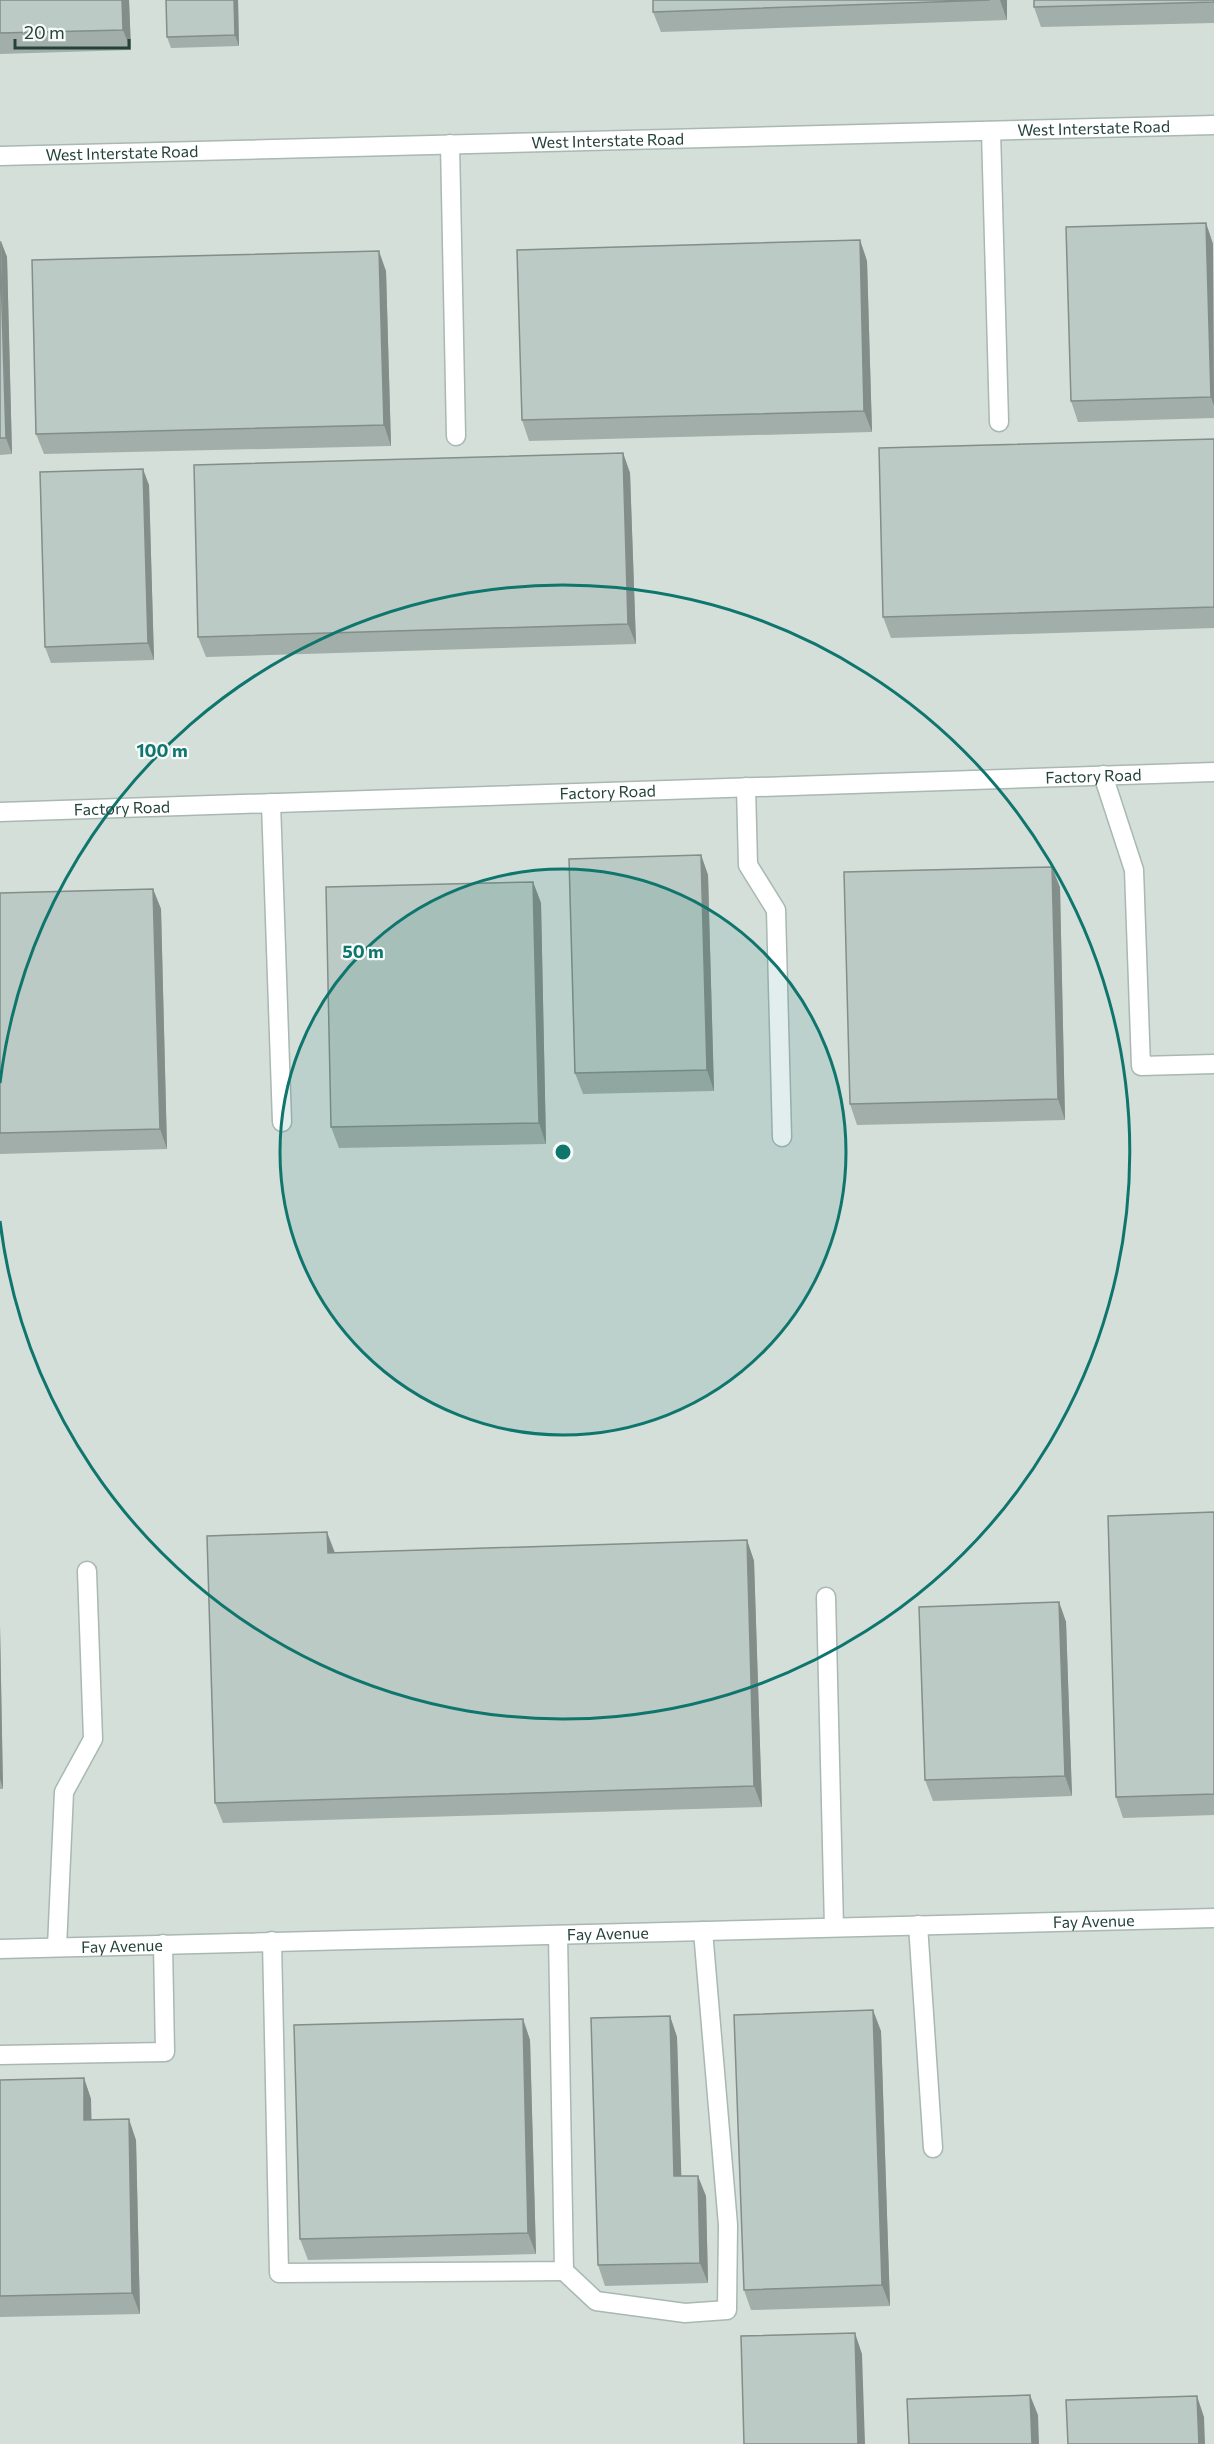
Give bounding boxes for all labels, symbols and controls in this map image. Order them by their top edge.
scale bar [15,12,129,50]
text: 20 m [24,21,65,43]
street label: West Interstate Road [1017,116,1170,139]
street label: West Interstate Road [531,129,684,151]
street label: West Interstate Road [45,141,199,164]
text: 100 m [136,739,188,761]
street label: Factory Road [1045,764,1142,787]
street label: Factory Road [559,780,656,803]
street label: Factory Road [73,796,170,819]
text: 50 m [342,940,384,962]
centre of rings [553,1142,573,1162]
street label: Fay Avenue [1053,1910,1135,1931]
street label: Fay Avenue [567,1922,649,1944]
street label: Fay Avenue [81,1935,163,1956]

